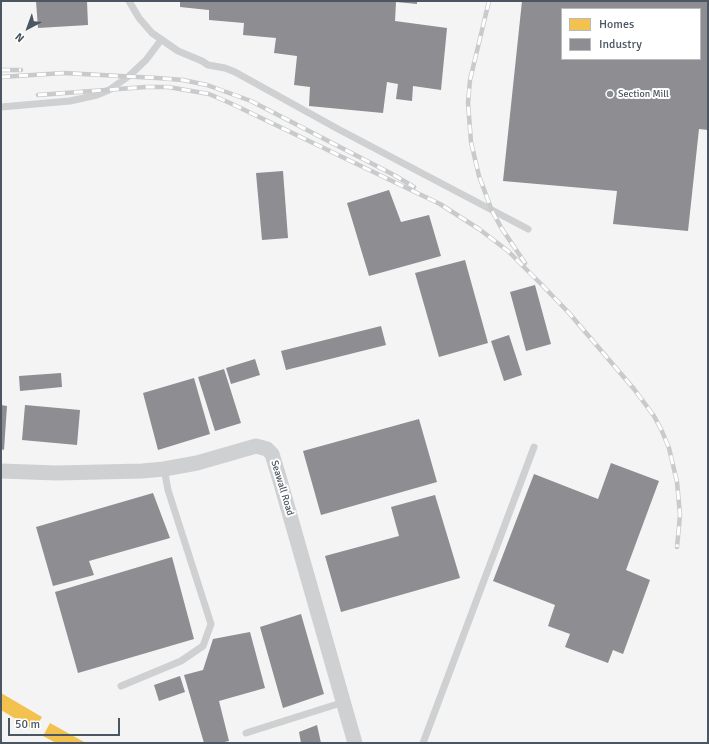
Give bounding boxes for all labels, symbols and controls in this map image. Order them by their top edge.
north arrow [8,8,48,48]
legend [561,8,701,60]
text: Homes [599,17,634,32]
text: N [13,30,27,45]
text: Industry [599,37,642,52]
place label: Section Mill [618,88,669,100]
marker: Section Mill [605,89,615,99]
street label: Seawall Road [268,459,296,517]
scale bar [10,710,122,736]
text: 50 m [15,717,40,732]

